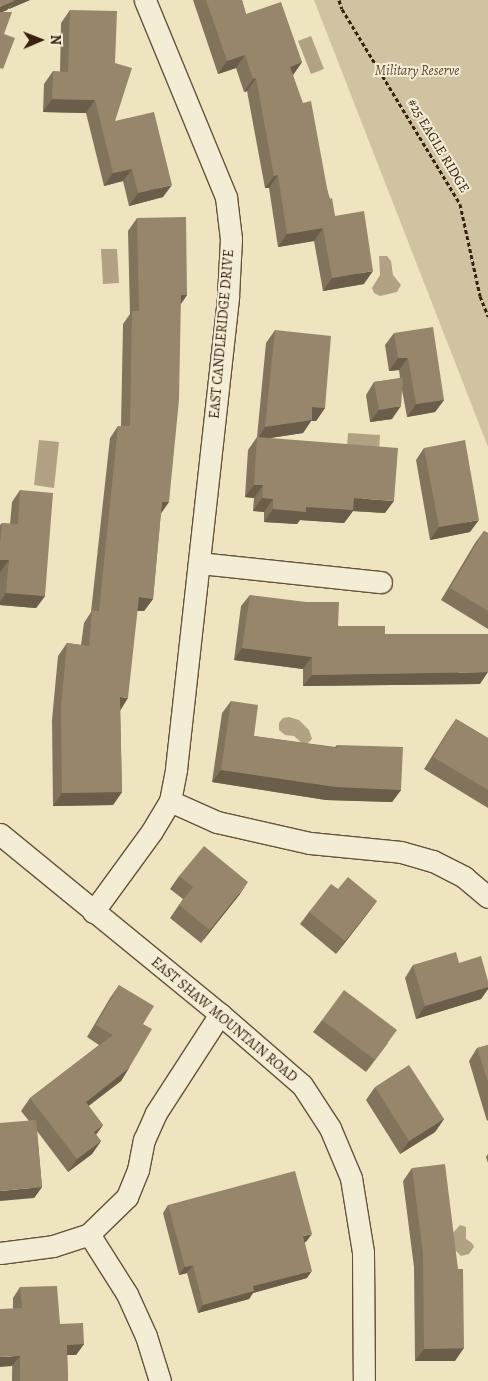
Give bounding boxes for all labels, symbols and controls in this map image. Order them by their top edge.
north arrow [15,15,65,65]
text: N [46,34,65,45]
park label: Military Reserve [375,63,459,79]
street label: #25 EAGLE RIDGE [403,96,473,196]
street label: EAST CANDLERIDGE DRIVE [206,248,238,420]
street label: EAST SHAW MOUNTAIN ROAD [148,954,300,1086]

